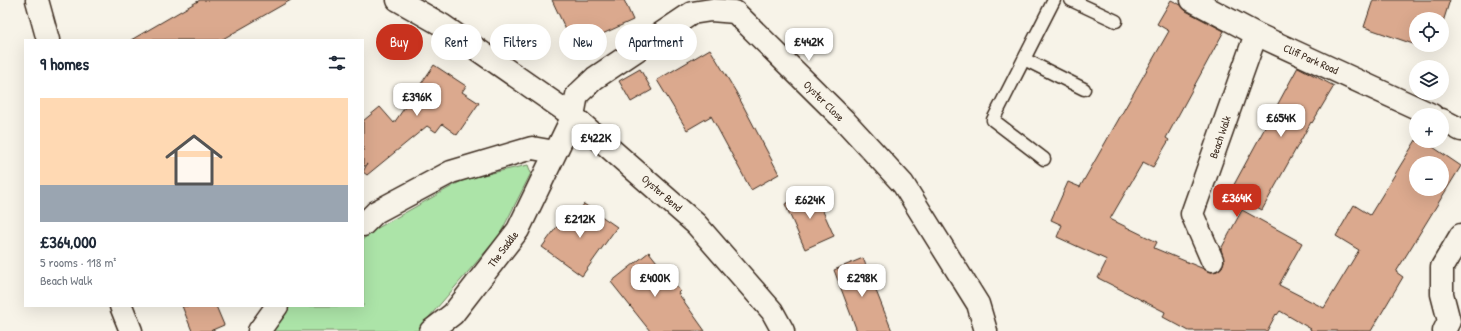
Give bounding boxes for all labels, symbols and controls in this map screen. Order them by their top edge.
map controls [1409,12,1449,196]
button: locate [1409,12,1449,52]
chip: Buy [376,24,423,60]
chip: Rent [431,24,482,60]
chip: Filters [490,24,551,60]
chip: New [559,24,607,60]
chip: Apartment [615,24,697,60]
pin: £442K [781,28,837,62]
text: £442K [794,32,824,50]
street label: Cliff Park Road [1281,41,1341,78]
text: 9 homes [40,52,89,75]
icon: filters [326,52,348,74]
button: layers [1409,60,1449,100]
street label: Oyster Close [801,78,848,125]
pin: £396K [389,83,445,117]
text: £396K [402,87,432,105]
pin: £654K [1253,104,1309,138]
text: £654K [1266,108,1296,126]
button: + [1409,108,1449,148]
street label: Beach Walk [1206,113,1234,160]
icon: home [158,124,230,196]
pin: £422K [568,124,624,158]
text: £422K [581,128,612,146]
button: − [1409,156,1449,196]
street label: Oyster Bend [639,172,686,215]
pin: £364K [1209,184,1265,218]
pin: £624K [782,186,838,220]
text: £364K [1222,188,1252,206]
text: £624K [795,190,825,208]
pin: £212K [552,205,608,239]
text: £212K [565,209,595,227]
street label: The Saddle [485,228,522,270]
text: £364,000 [40,230,96,253]
text: 5 rooms · 118 m² [40,253,116,271]
pin: £400K [627,264,683,298]
pin: £298K [834,264,890,298]
text: £400K [640,268,670,286]
text: £298K [847,268,877,286]
text: Beach Walk [40,271,92,289]

